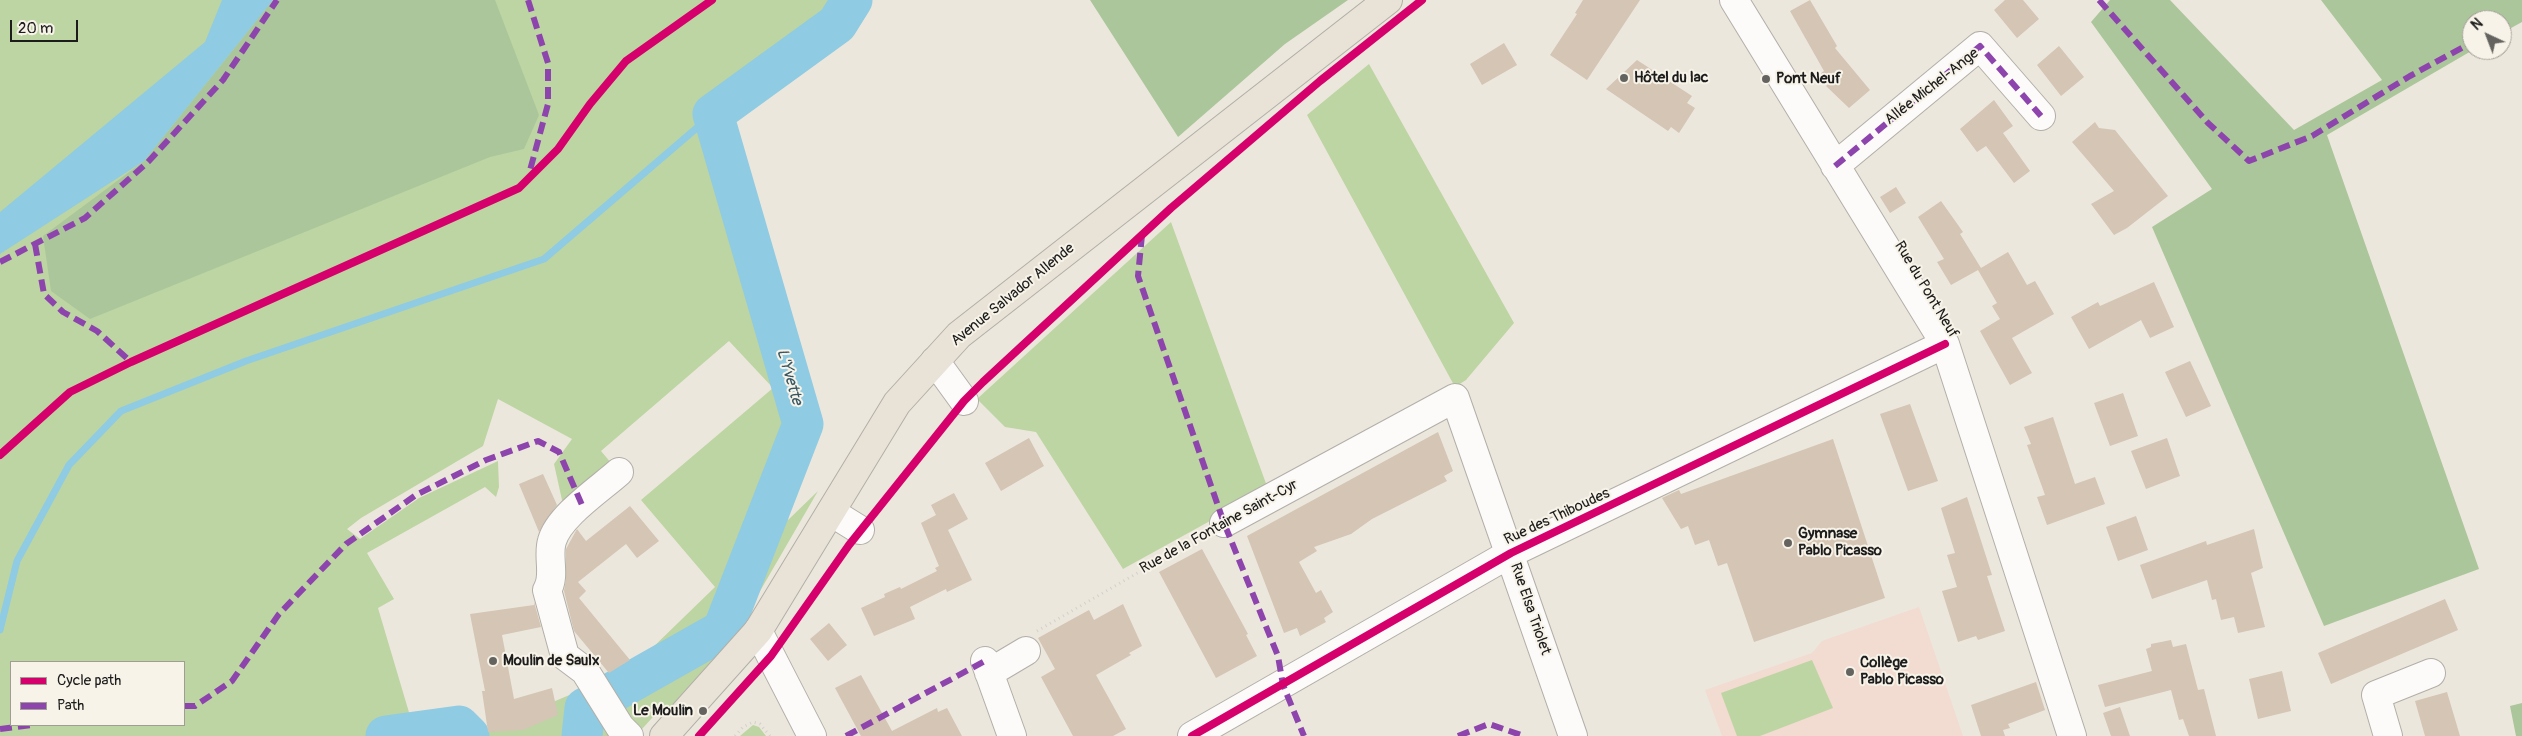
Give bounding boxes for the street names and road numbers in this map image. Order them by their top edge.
street label: Allée Michel-Ange [1881,45,1983,129]
street label: Rue du Pont Neuf [1890,238,1962,342]
street label: Avenue Salvador Allende [948,240,1078,350]
street label: Rue de la Fontaine Saint-Cyr [1137,476,1301,578]
street label: Rue des Thiboudes [1501,485,1613,549]
street label: Rue Elsa Triolet [1506,561,1554,657]

